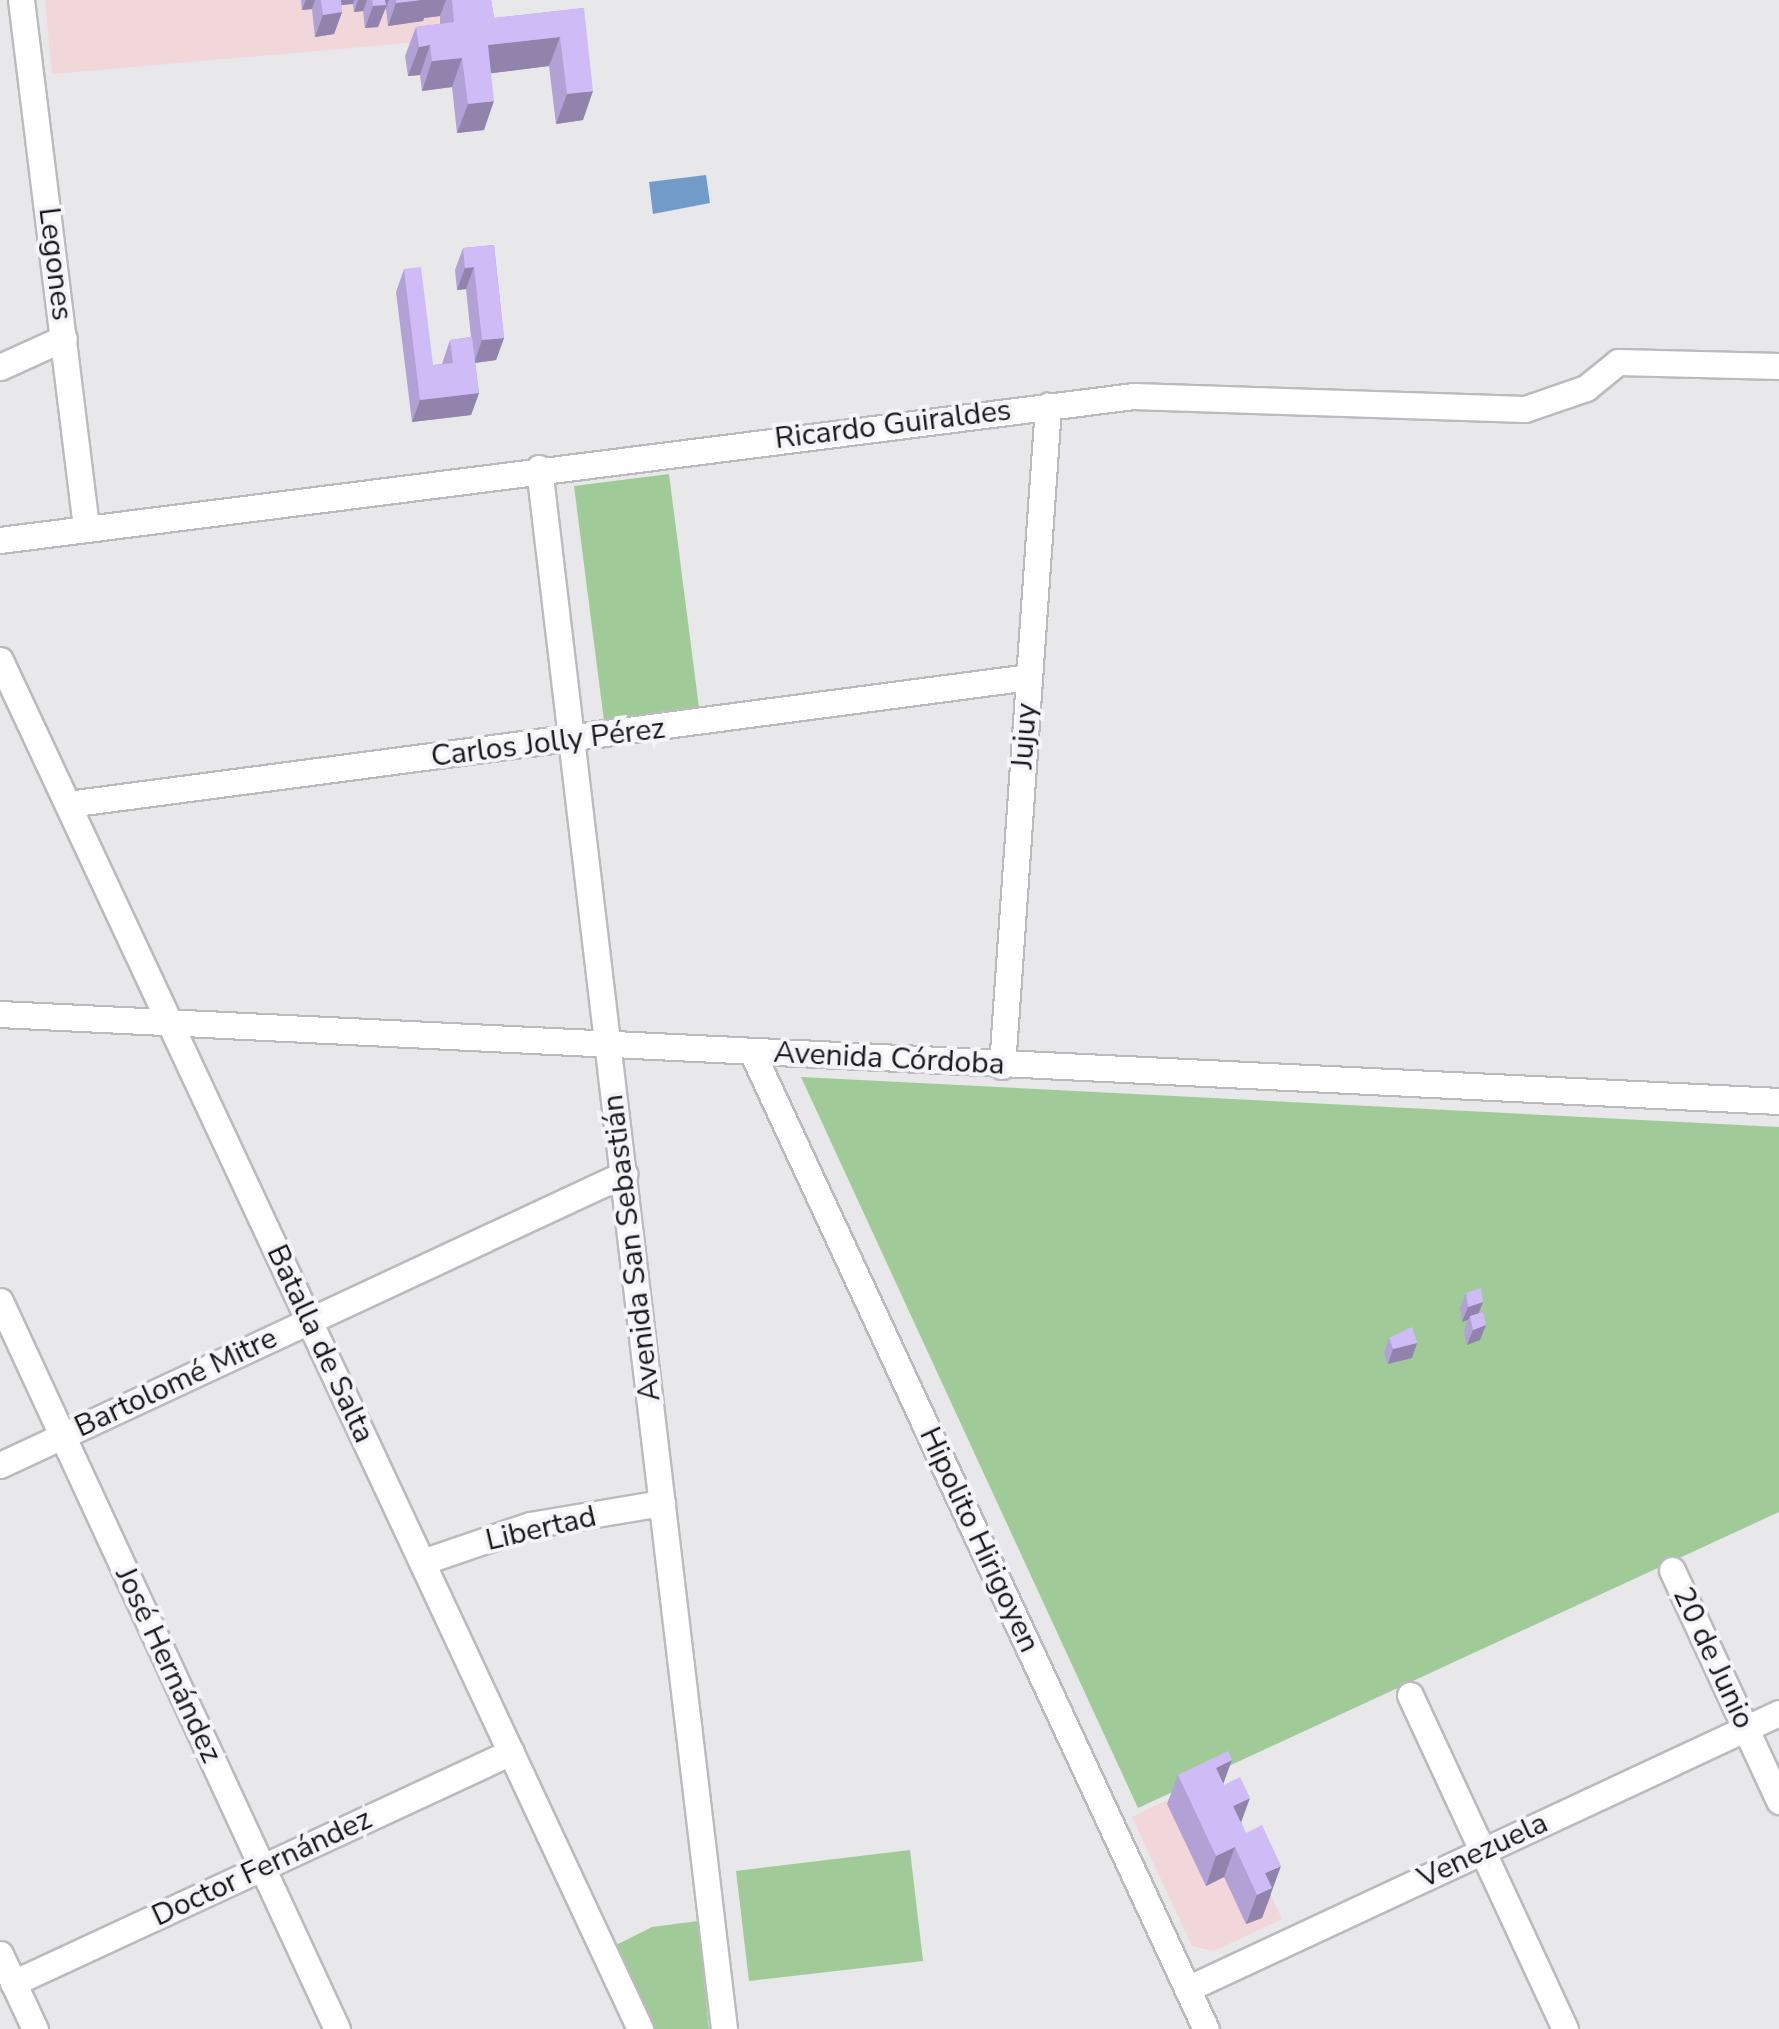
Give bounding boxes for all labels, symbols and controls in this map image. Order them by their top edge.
street label: Legones [30,205,80,323]
street label: Ricardo Guiraldes [773,393,1013,457]
street label: Jujuy [1005,702,1045,770]
street label: Carlos Jolly Pérez [429,711,667,775]
street label: Avenida Córdoba [773,1035,1005,1083]
street label: Avenida San Sebastián [595,1092,669,1404]
street label: Batalla de Salta [258,1239,382,1449]
street label: Bartolomé Mitre [69,1320,283,1446]
street label: Hipolito Hirigoyen [911,1422,1047,1658]
street label: Libertad [482,1499,600,1559]
street label: José Hernández [107,1562,229,1768]
street label: 20 de Junio [1665,1581,1761,1735]
street label: Doctor Fernández [146,1801,378,1935]
street label: Venezuela [1412,1805,1554,1897]

